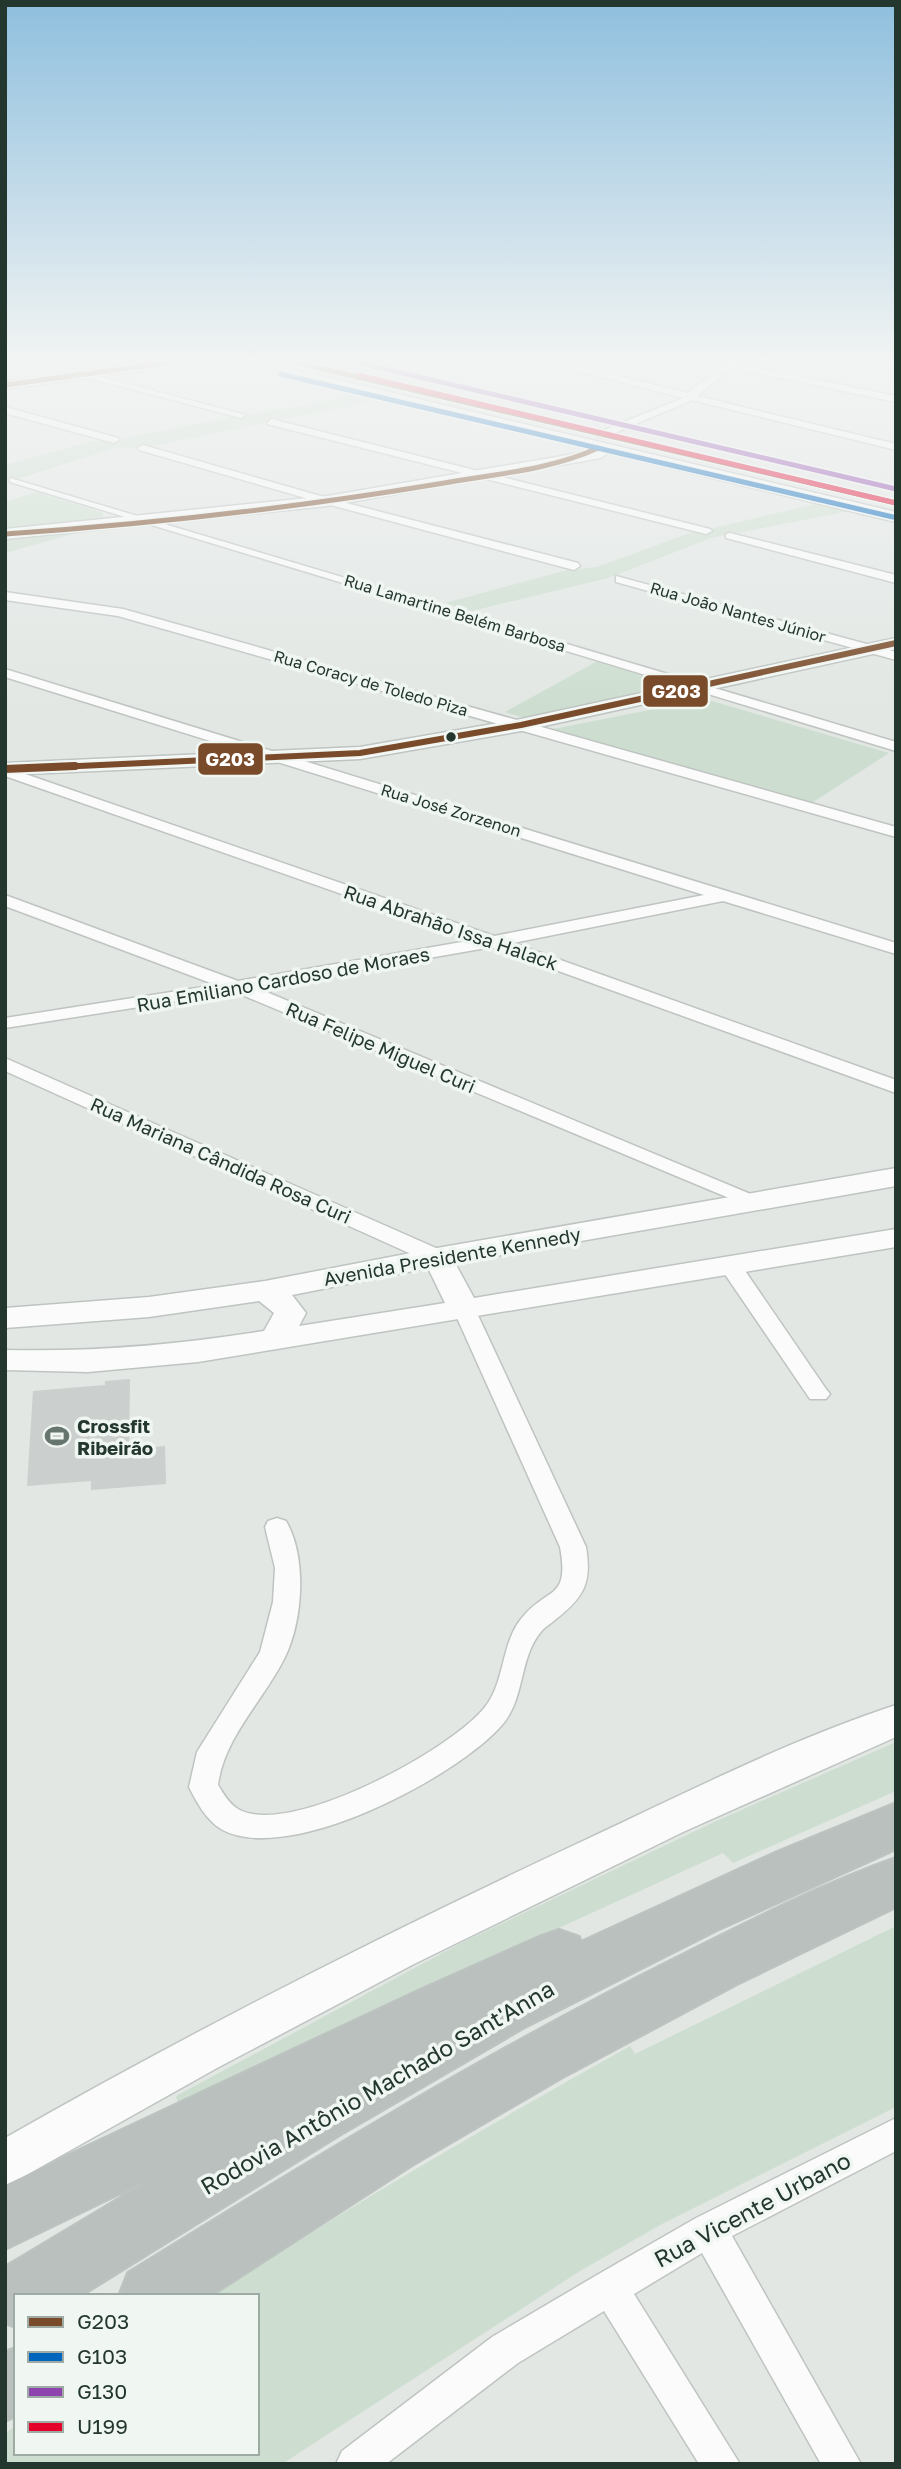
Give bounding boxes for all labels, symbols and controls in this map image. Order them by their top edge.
street label: Rua Lamartine Belém Barbosa [342,570,568,656]
street label: Rua João Nantes Júnior [648,577,828,647]
street label: Rua Coracy de Toledo Piza [272,646,470,720]
line badge: G203 [642,674,709,708]
text: G203 [651,679,701,702]
unlabelled marker [444,730,458,744]
line badge: G203 [197,742,264,776]
text: G203 [205,747,255,770]
street label: Rua José Zorzenon [378,779,524,841]
street label: Rua Abrahão Issa Halack [341,879,561,975]
street label: Rua Emiliano Cardoso de Moraes [135,942,431,1016]
street label: Rua Felipe Miguel Curi [283,997,479,1097]
street label: Rua Mariana Cândida Rosa Curi [87,1092,355,1228]
street label: Avenida Presidente Kennedy [322,1222,583,1290]
place label: Crossfit Ribeirão [77,1414,153,1459]
sports icon: Crossfit Ribeirão [43,1422,71,1450]
street label: Rodovia Antônio Machado Sant'Anna [195,1974,559,2200]
street label: Rua Vicente Urbano [649,2145,855,2273]
legend [14,2294,259,2455]
text: G203 [77,2308,129,2334]
text: G103 [77,2343,127,2369]
text: G130 [77,2378,127,2404]
text: U199 [77,2413,128,2439]

